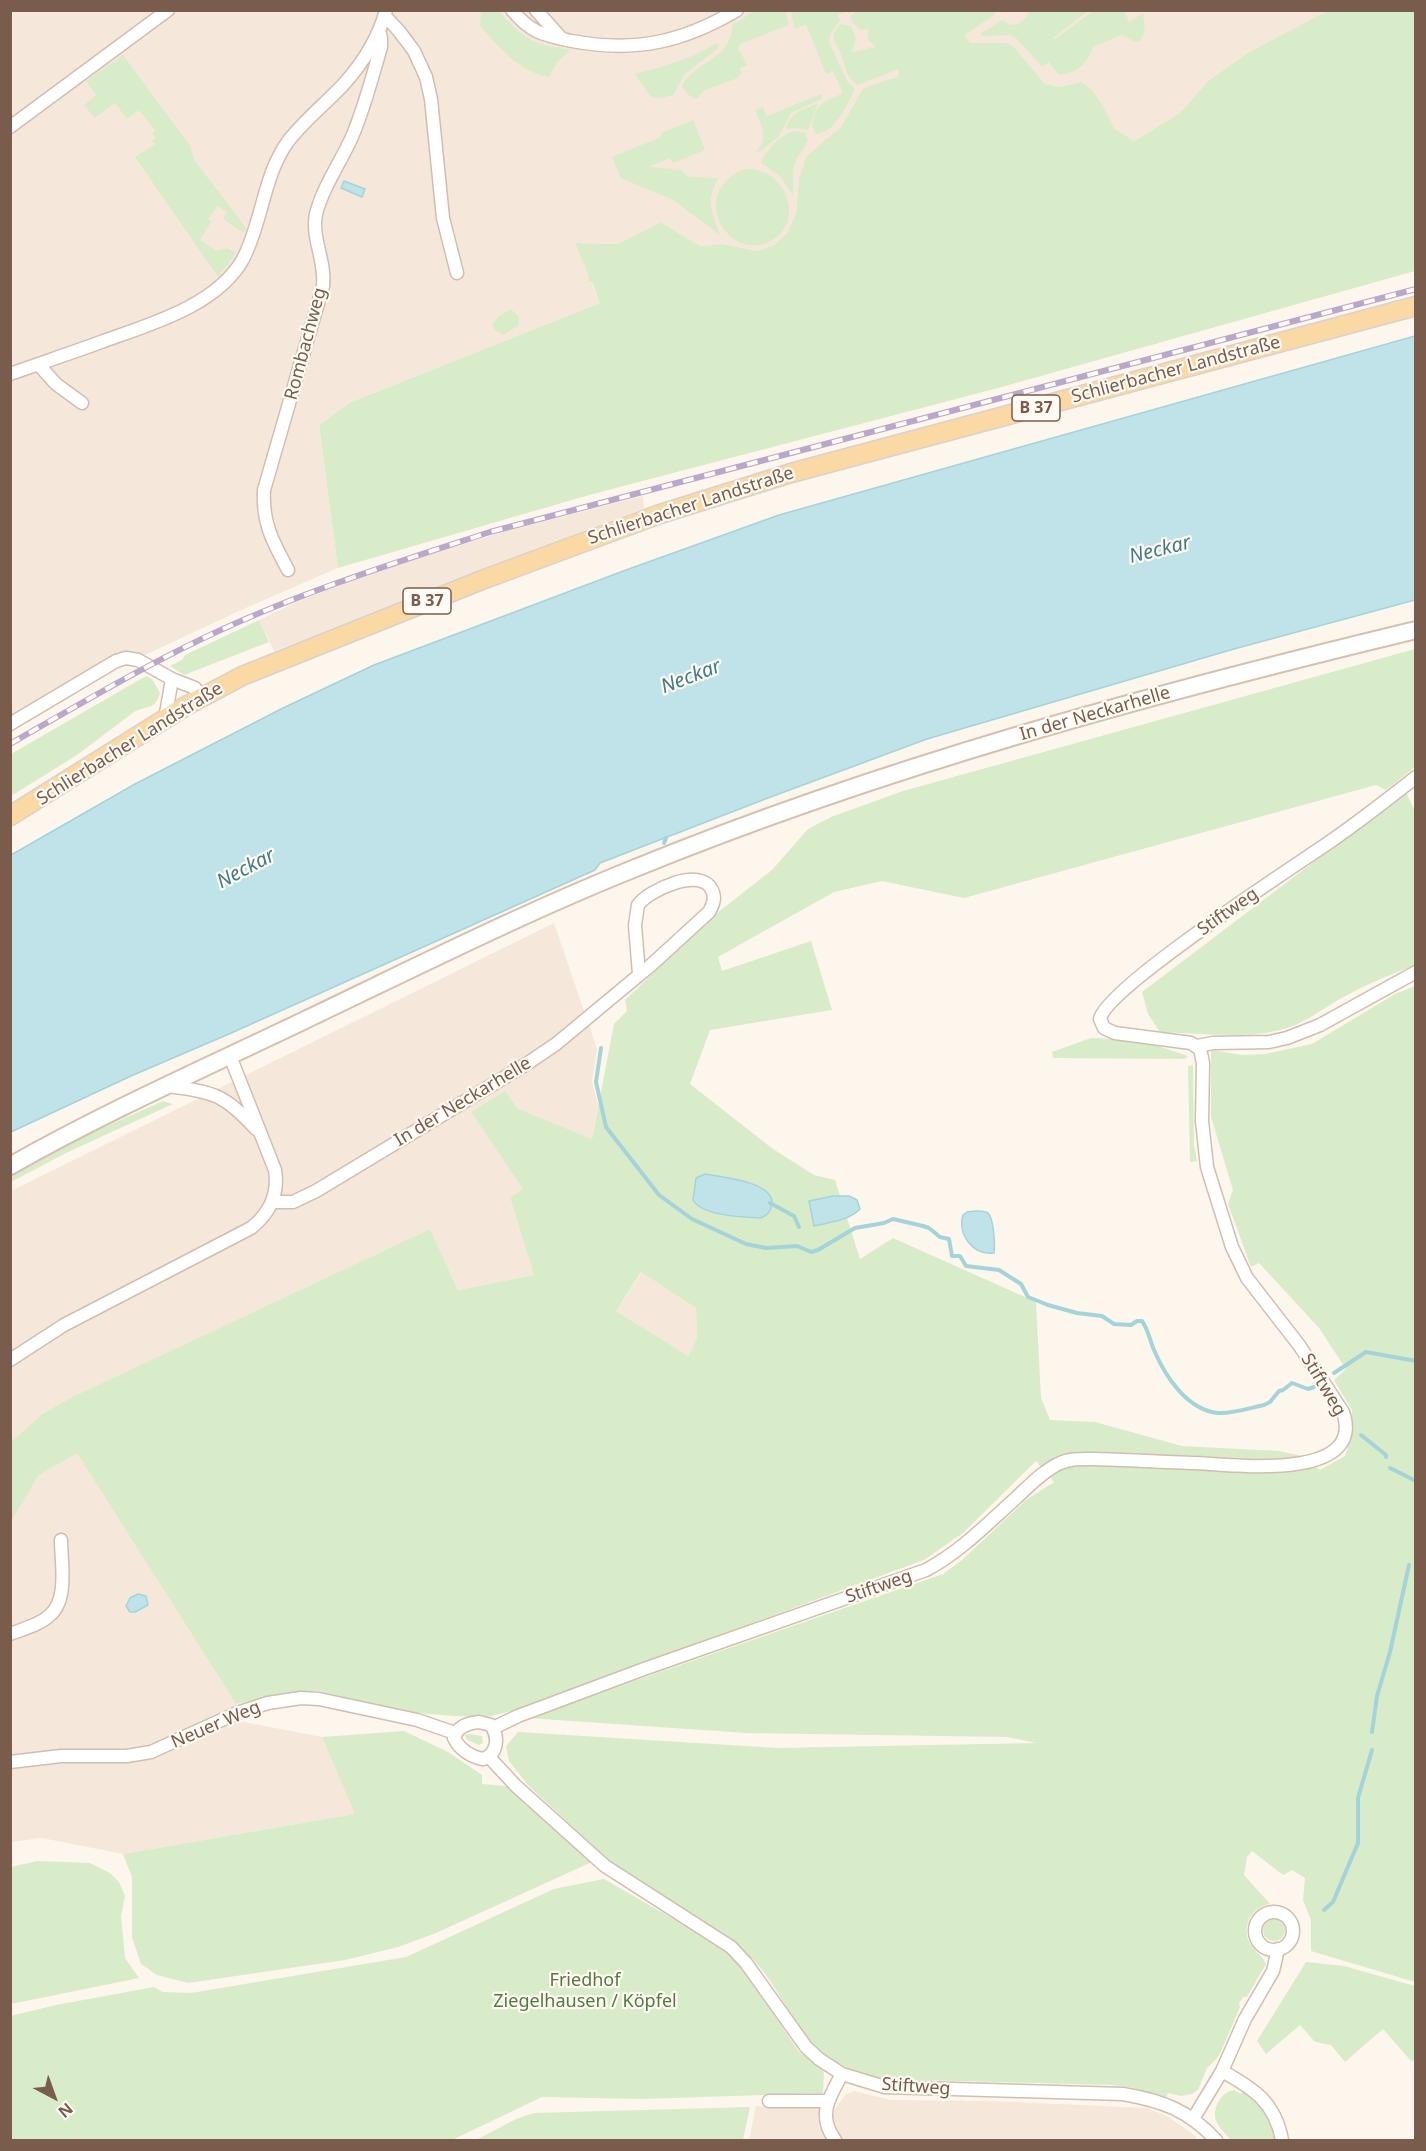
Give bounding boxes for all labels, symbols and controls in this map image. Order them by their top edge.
street label: Rombachweg [281,286,331,402]
street label: Schlierbacher Landstraße [1069,332,1283,408]
road number: B 37 [1012,395,1060,421]
street label: Schlierbacher Landstraße [585,462,797,550]
water label: Neckar [1127,531,1193,569]
road number: B 37 [403,588,451,614]
water label: Neckar [658,655,724,699]
street label: Schlierbacher Landstraße [33,678,227,810]
street label: In der Neckarhelle [1017,682,1173,746]
water label: Neckar [213,844,279,894]
street label: Stiftweg [1194,883,1262,941]
street label: In der Neckarhelle [391,1053,535,1151]
street label: Stiftweg [1296,1350,1350,1420]
street label: Stiftweg [843,1566,915,1608]
street label: Neuer Weg [168,1697,264,1753]
park label: Friedhof Ziegelhausen / Köpfel [493,1970,677,2012]
north arrow [24,2067,84,2127]
street label: Stiftweg [881,2074,951,2100]
text: N [54,2098,78,2123]

